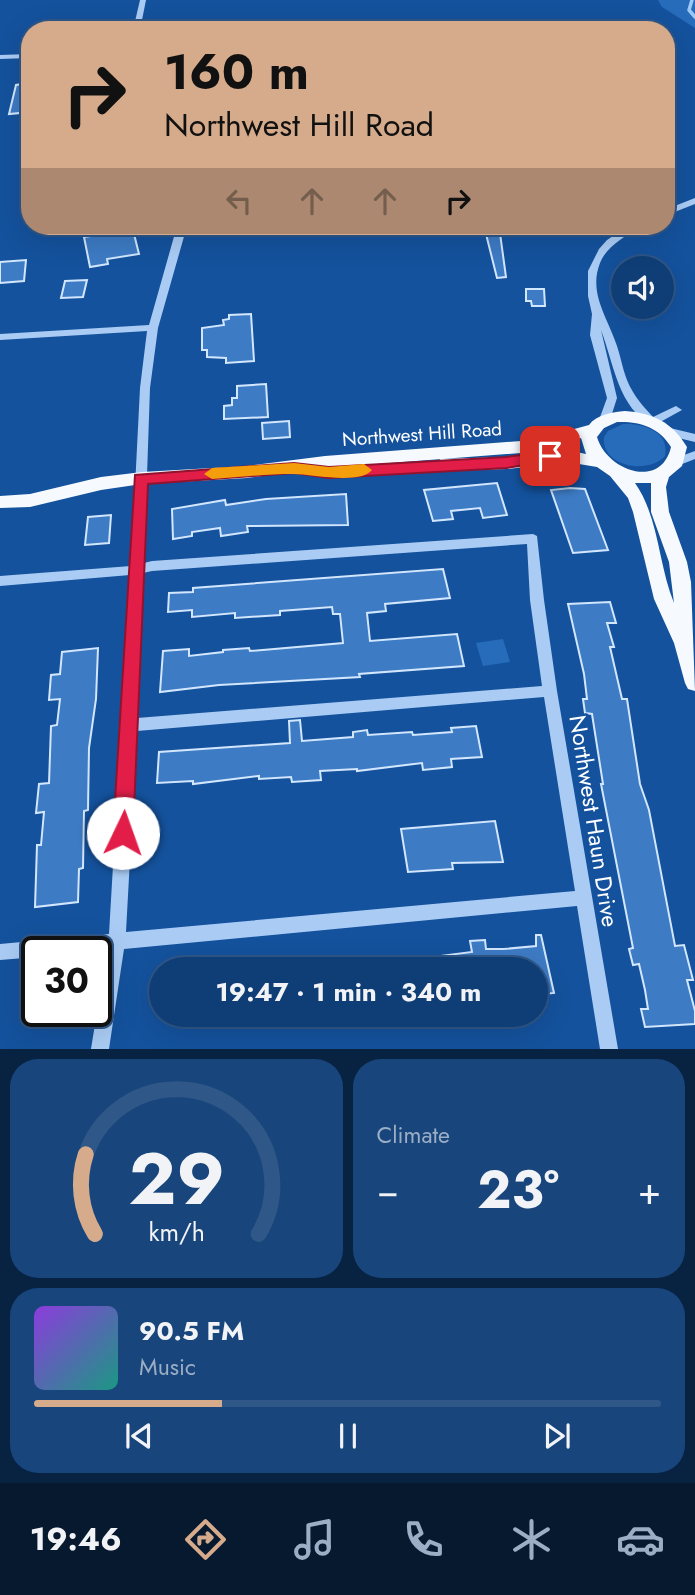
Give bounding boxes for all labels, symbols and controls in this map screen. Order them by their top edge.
text: 160 m [164,37,309,107]
icon: right [49,49,140,140]
text: Northwest Hill Road [164,102,434,148]
icon: left [220,182,258,220]
icon: ahead [293,182,331,220]
icon: ahead [366,182,404,220]
icon: right [439,182,477,220]
map controls [611,256,674,319]
button: sound [611,256,674,319]
street label: Northwest Hill Road [341,415,503,453]
pin [520,426,580,486]
icon: arrive [531,437,569,475]
street label: Northwest Haun Drive [560,713,628,930]
position arrow [86,796,160,870]
speed limit sign: 30 [21,936,112,1027]
text: 19:47 · 1 min · 340 m [216,973,481,1011]
text: Climate [377,1118,450,1152]
text: 29 [128,1127,224,1232]
text: 23° [477,1152,559,1228]
text: − [377,1163,399,1218]
text: + [638,1163,661,1218]
text: km/h [148,1214,205,1250]
text: 90.5 FM [139,1312,244,1350]
text: Music [139,1350,196,1384]
icon: previous [120,1417,158,1455]
icon: pause [329,1417,367,1455]
icon: next [538,1417,576,1455]
icon: directions [181,1515,230,1564]
icon: music [290,1515,339,1564]
icon: phone [399,1515,448,1564]
icon: climate [507,1515,556,1564]
icon: car [616,1515,665,1564]
text: 19:46 [30,1516,122,1562]

